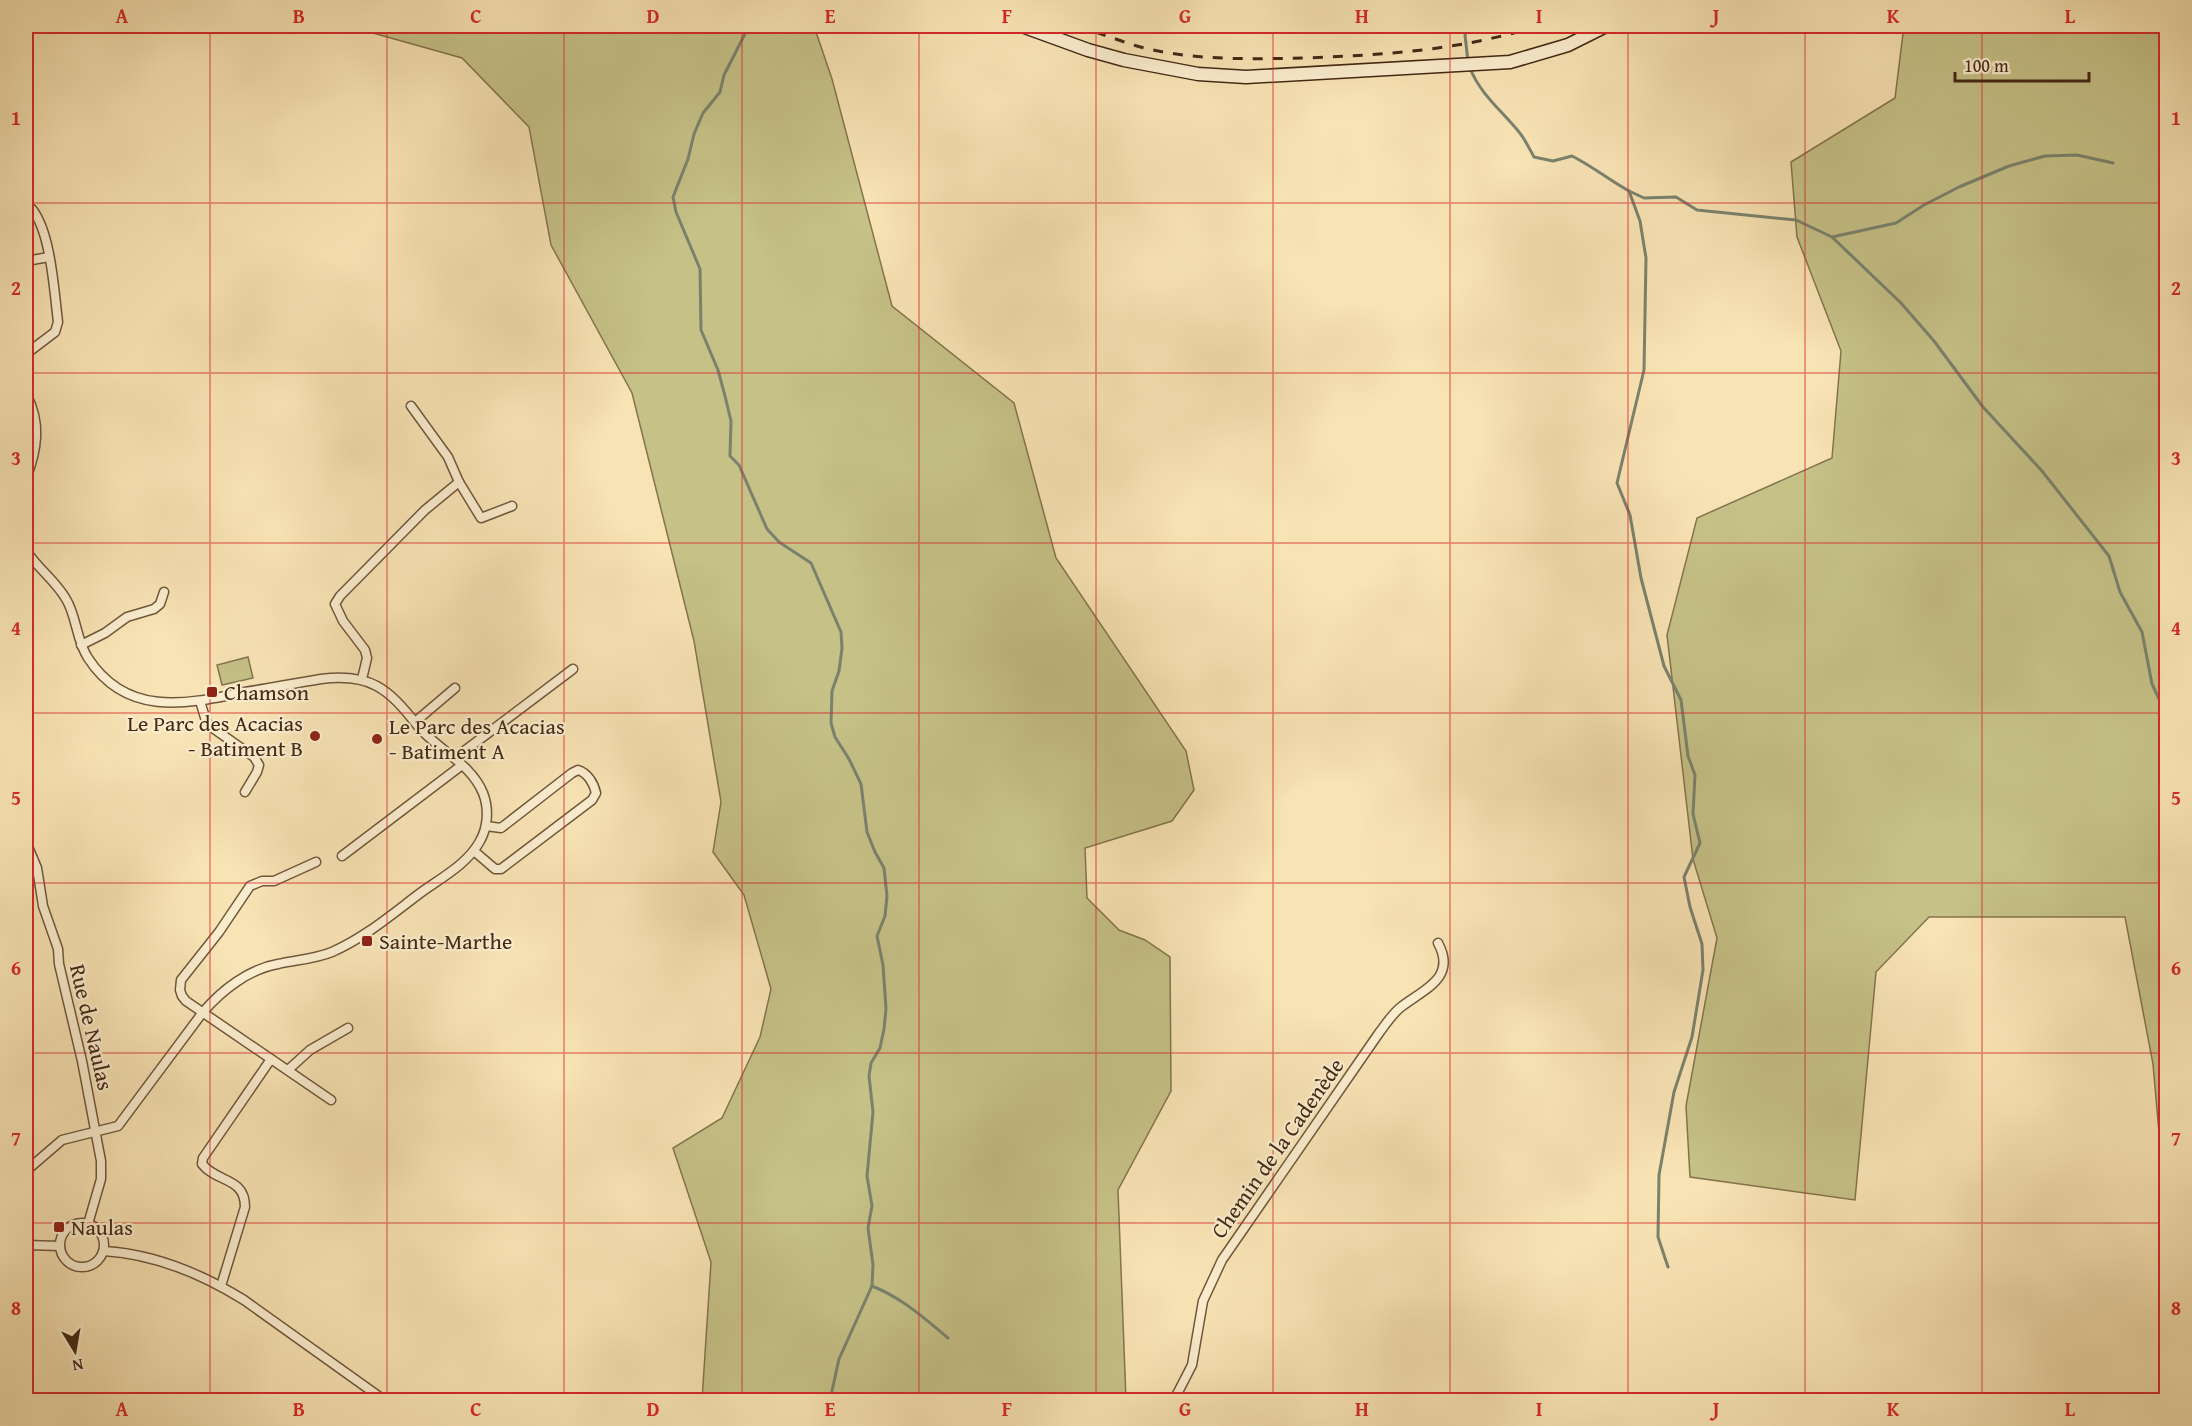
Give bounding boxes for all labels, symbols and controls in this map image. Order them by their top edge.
text: A [116,1,129,30]
text: B [293,1,305,30]
text: C [470,1,482,30]
text: D [646,1,660,30]
text: E [825,1,836,30]
text: F [1002,1,1012,30]
text: G [1179,1,1191,30]
text: H [1355,1,1369,30]
text: I [1536,1,1542,30]
text: J [1710,1,1720,30]
text: K [1887,1,1900,30]
text: L [2065,1,2076,30]
scale bar [1955,45,2088,83]
text: 100 m [1964,52,2009,79]
text: 1 [11,103,21,132]
text: 1 [2171,103,2181,132]
text: 2 [11,273,21,302]
text: 2 [2171,273,2181,302]
text: 3 [11,443,21,472]
text: 3 [2171,443,2181,472]
text: 4 [11,613,21,642]
text: 4 [2171,613,2181,642]
place label: Chamson [224,676,310,708]
marker: Chamson [205,685,219,699]
place label: Le Parc des Acacias - Batiment B [127,707,303,764]
place label: Le Parc des Acacias - Batiment A [389,710,565,767]
marker: Le Parc des Acacias - Batiment B [308,729,322,743]
marker: Le Parc des Acacias - Batiment A [370,732,384,746]
text: 5 [11,783,21,812]
text: 5 [2171,783,2181,812]
place label: Sainte-Marthe [379,925,512,957]
marker: Sainte-Marthe [360,934,374,948]
text: 6 [11,953,21,982]
text: 6 [2171,953,2181,982]
street label: Rue de Naulas [62,961,122,1093]
street label: Chemin de la Cadenède [1203,1051,1351,1245]
text: 7 [11,1123,21,1152]
text: 7 [2171,1123,2181,1152]
place label: Naulas [71,1211,133,1243]
marker: Naulas [52,1220,66,1234]
text: 8 [11,1293,21,1322]
text: 8 [2171,1293,2181,1322]
north arrow [45,1321,105,1381]
text: N [70,1353,85,1379]
text: A [116,1394,129,1423]
text: B [293,1394,305,1423]
text: C [470,1394,482,1423]
text: D [646,1394,660,1423]
text: E [825,1394,836,1423]
text: F [1002,1394,1012,1423]
text: G [1179,1394,1191,1423]
text: H [1355,1394,1369,1423]
text: I [1536,1394,1542,1423]
text: J [1710,1394,1720,1423]
text: K [1887,1394,1900,1423]
text: L [2065,1394,2076,1423]

